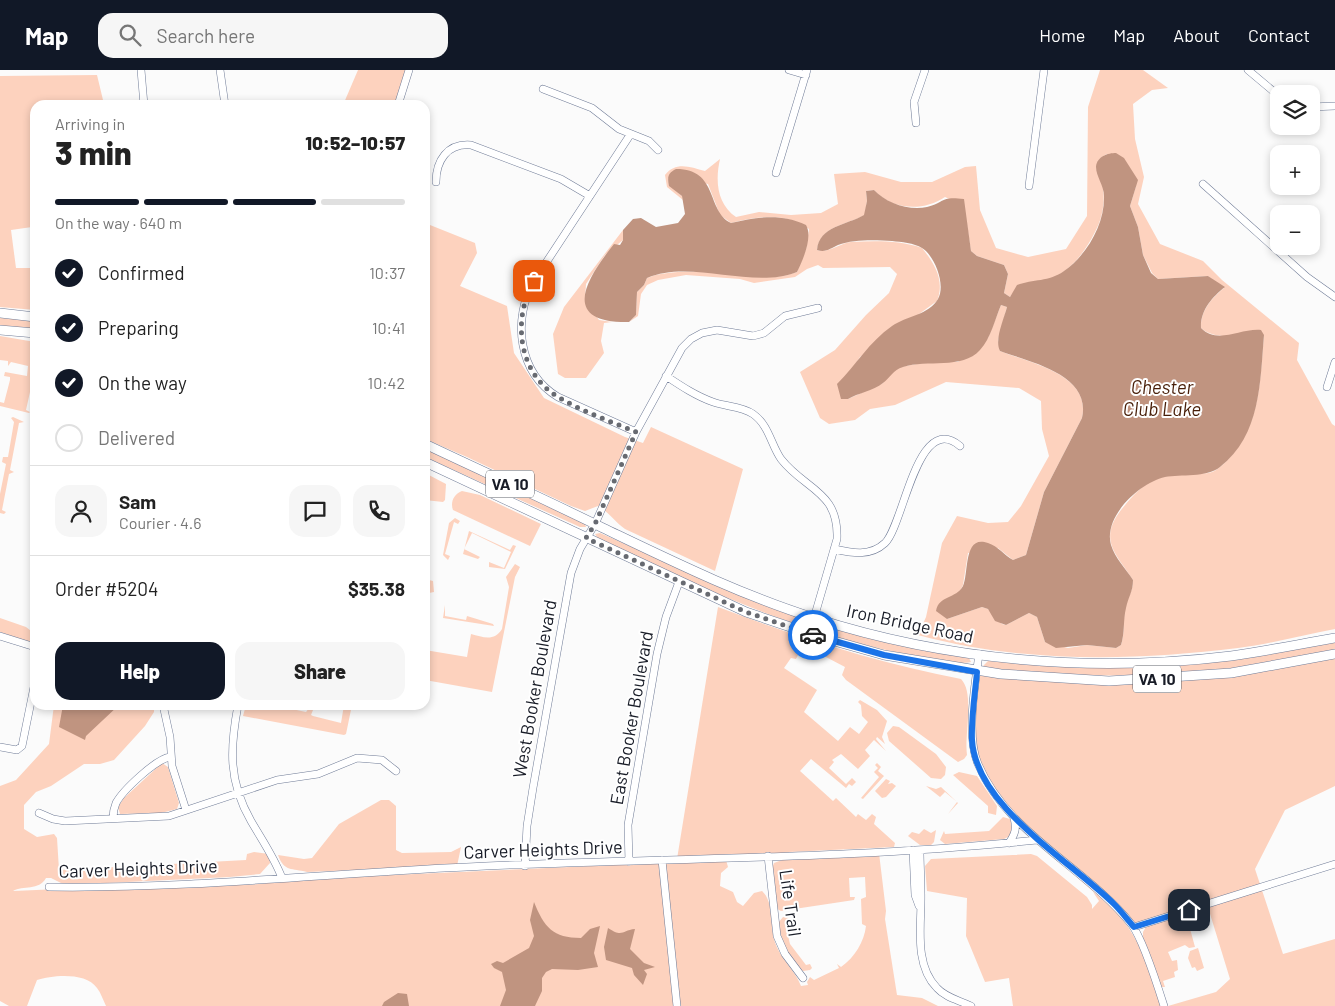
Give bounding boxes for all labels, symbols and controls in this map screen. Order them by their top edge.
search box [98,13,448,58]
text: Map [25,21,68,50]
icon: search [116,21,144,49]
text: Search here [156,24,255,47]
text: Home [1039,24,1085,46]
text: Map [1113,24,1145,46]
text: About [1173,24,1220,46]
text: Contact [1248,24,1310,46]
map controls [1270,85,1320,255]
button: layers [1270,85,1320,135]
text: Arriving in [55,114,125,133]
text: 10:52–10:57 [305,131,405,154]
text: 3 min [55,133,132,171]
button: + [1270,145,1320,195]
button: − [1270,205,1320,255]
text: On the way · 640 m [55,213,182,232]
icon: check [55,259,83,287]
pin [513,260,555,302]
text: Confirmed [98,261,185,284]
text: 10:37 [369,263,405,282]
icon: bag [520,267,548,295]
icon: check [55,314,83,342]
text: Preparing [98,316,179,339]
text: 10:41 [372,318,405,337]
icon: check [55,369,83,397]
text: On the way [98,371,187,394]
text: 10:42 [368,373,405,392]
water label: Chester Club Lake [1123,375,1201,420]
text: Delivered [98,426,175,449]
road number: VA 10 [486,470,534,498]
button: person [55,485,107,537]
button: chat [289,485,341,537]
button: phone [353,485,405,537]
text: Sam [119,490,156,513]
text: Courier · 4.6 [119,513,202,532]
text: Order #5204 [55,577,159,600]
text: $35.38 [348,577,405,600]
street label: West Booker Boulevard [508,598,561,780]
street label: Iron Bridge Road [845,599,976,647]
courier [788,610,838,660]
icon: car [799,621,827,649]
street label: East Booker Boulevard [605,629,657,807]
button: Help [55,642,225,700]
button: Share [235,642,405,700]
road number: VA 10 [1133,666,1181,692]
street label: Carver Heights Drive [463,835,623,863]
street label: Carver Heights Drive [58,854,218,882]
street label: Life Trail [775,868,807,938]
pin [1168,889,1210,931]
icon: home [1175,896,1203,924]

